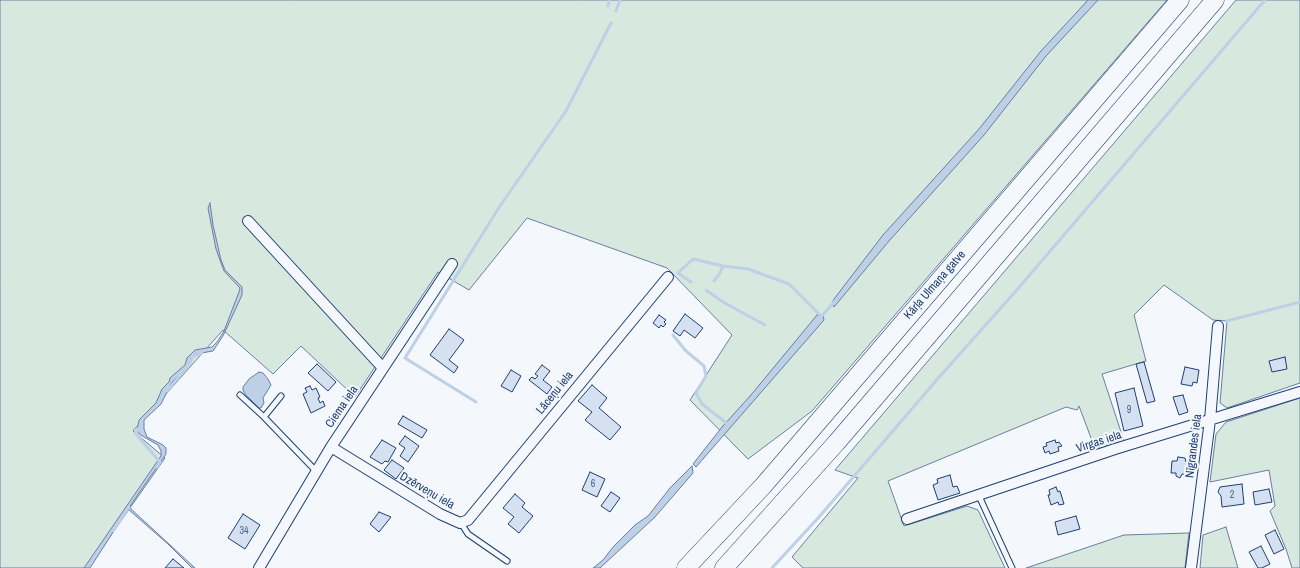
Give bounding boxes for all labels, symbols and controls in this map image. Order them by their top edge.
street label: Kārļa Ulmaņa gatve [901,248,969,322]
street label: Lāceņu iela [533,369,577,417]
street label: Ciema iela [323,383,361,431]
house number: 9 [1127,404,1131,416]
street label: Nīgrandes iela [1183,413,1205,479]
street label: Virgas iela [1074,428,1124,456]
street label: Dzērveņu iela [397,470,457,512]
house number: 6 [591,478,595,490]
house number: 2 [1230,489,1234,501]
house number: 34 [239,525,249,537]

